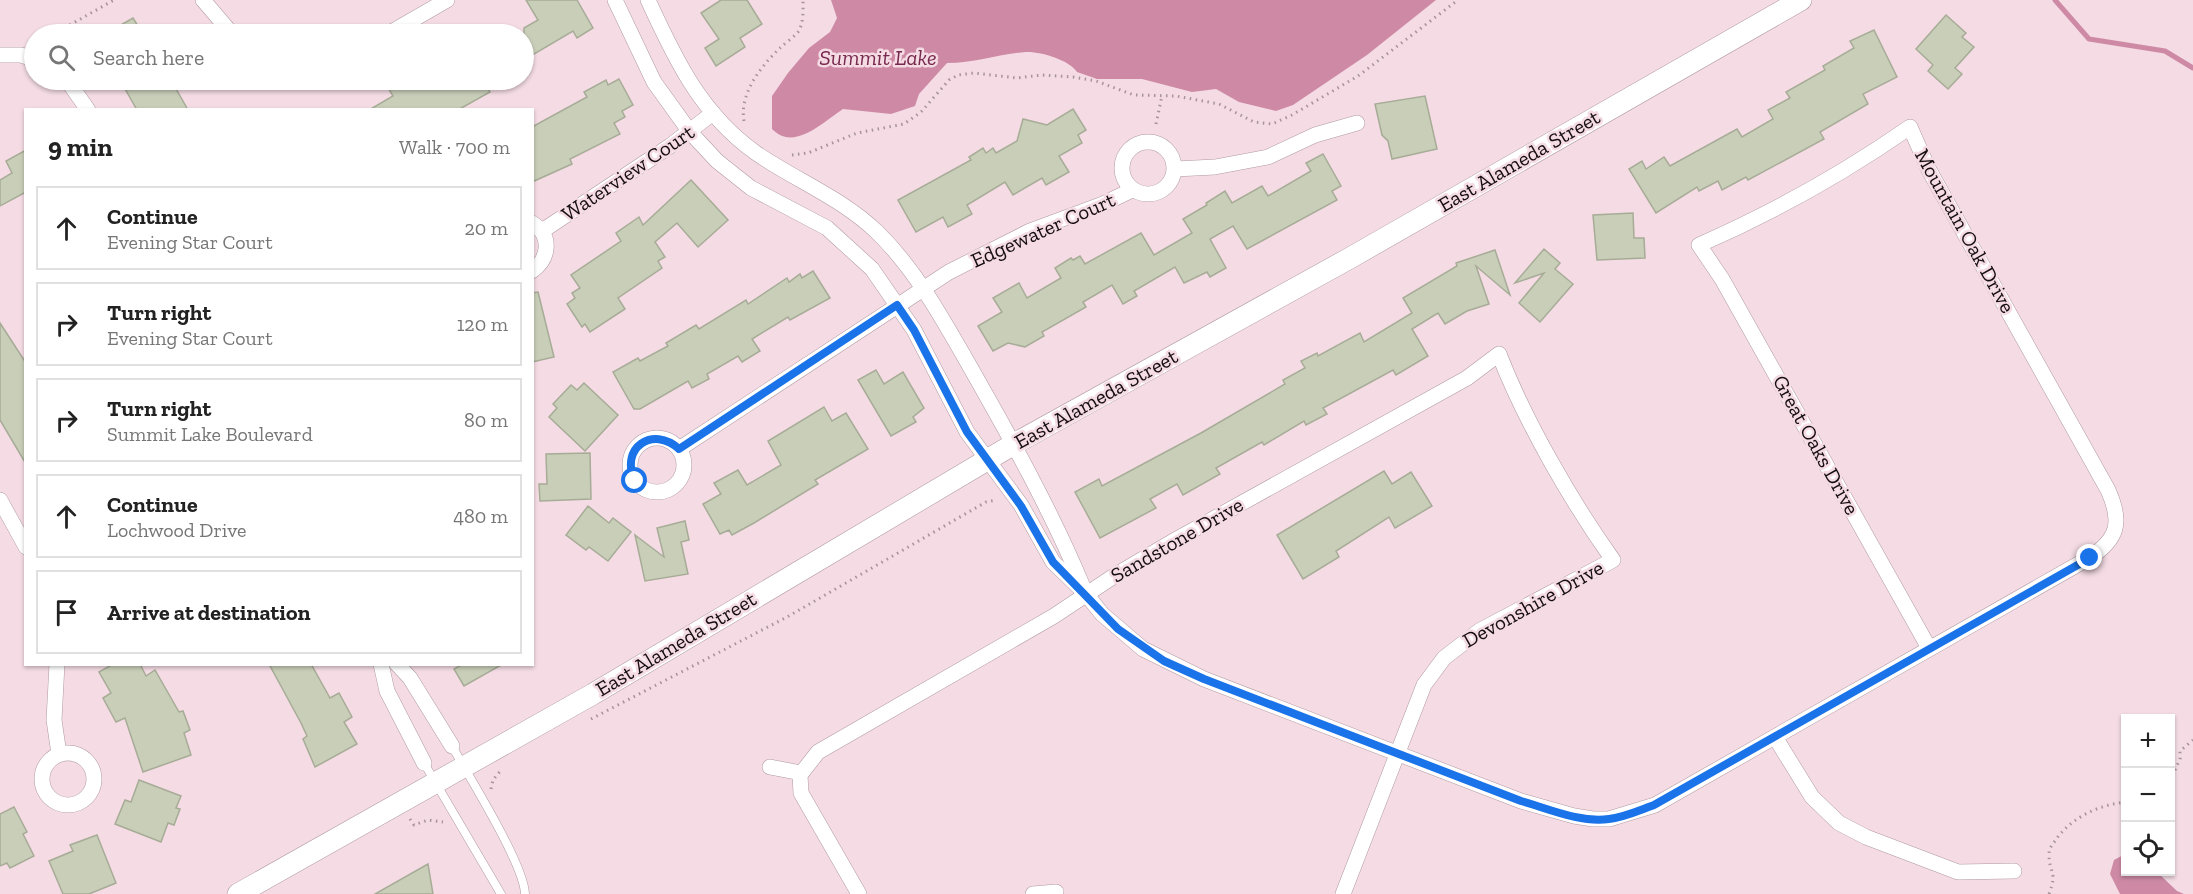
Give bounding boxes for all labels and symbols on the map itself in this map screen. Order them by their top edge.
water label: Summit Lake [819,44,937,71]
street label: East Alameda Street [1433,104,1604,217]
street label: Waterview Court [557,119,699,226]
street label: Mountain Oak Drive [1910,144,2021,317]
street label: Edgewater Court [967,187,1119,272]
street label: East Alameda Street [1010,343,1182,454]
street label: Great Oaks Drive [1768,371,1865,519]
route start [621,467,647,493]
street label: Sandstone Drive [1106,491,1248,588]
route end [2076,544,2102,570]
street label: Devonshire Drive [1458,554,1608,653]
street label: East Alameda Street [591,586,761,701]

